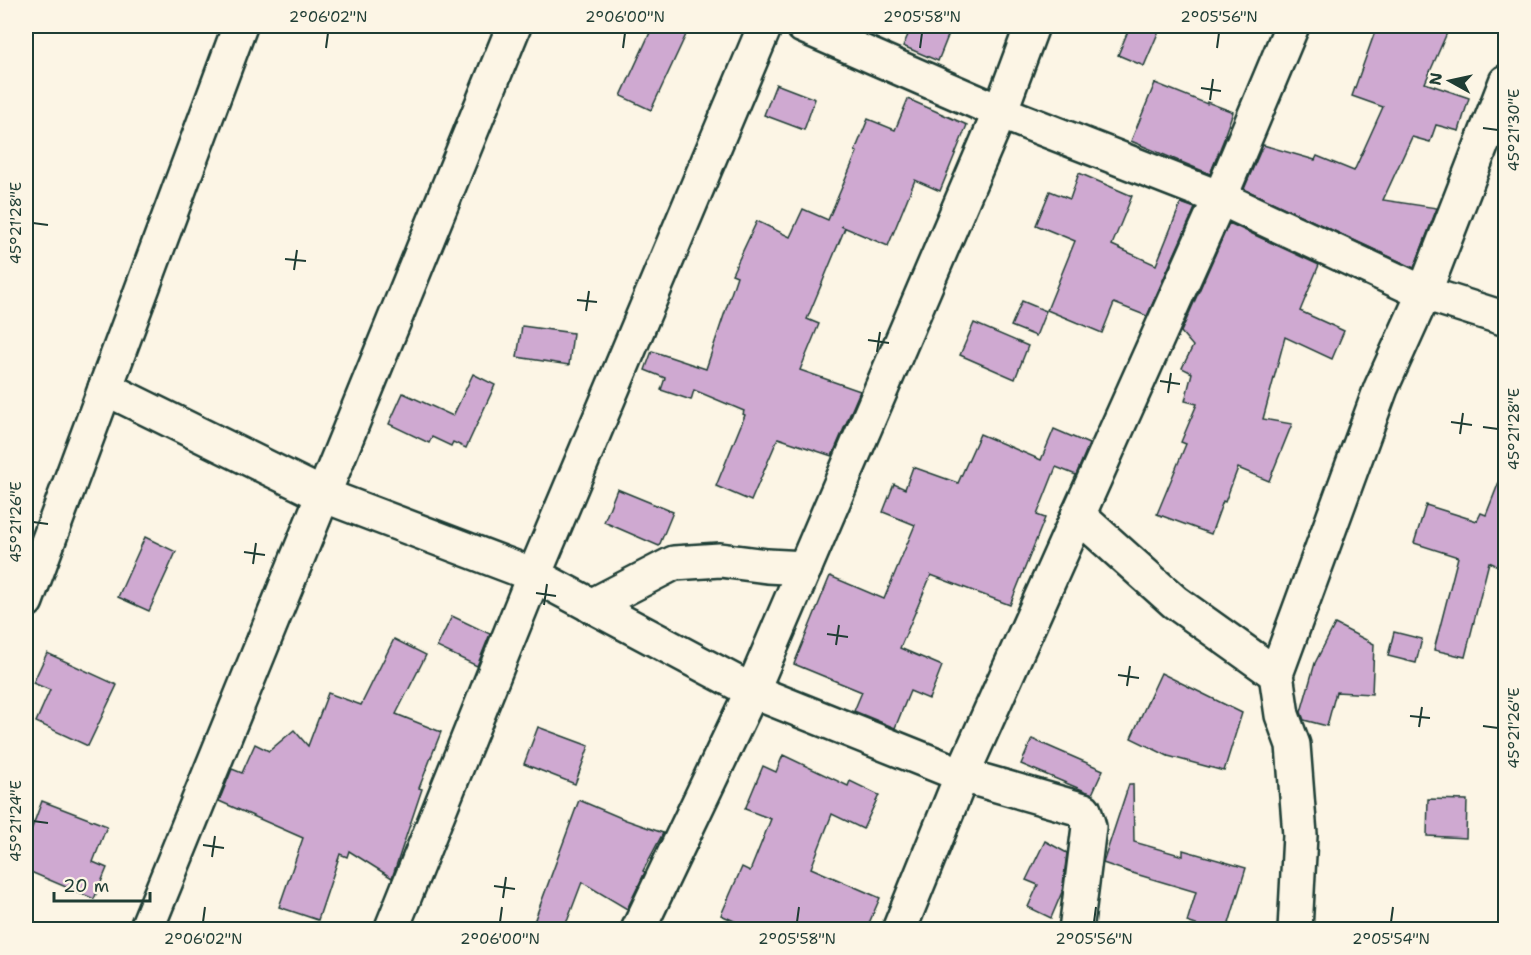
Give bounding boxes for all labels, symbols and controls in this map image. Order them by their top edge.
text: 2°06'02"N [289,7,367,27]
text: 2°06'00"N [585,7,665,27]
text: 2°05'58"N [883,7,961,27]
text: 2°05'56"N [1180,7,1258,27]
north arrow [1420,51,1480,111]
text: N [1424,71,1447,87]
text: 45°21'30"E [1504,89,1524,171]
text: 45°21'28"E [6,182,26,264]
text: 45°21'28"E [1504,388,1524,470]
text: 45°21'26"E [6,481,26,563]
text: 45°21'26"E [1504,687,1524,769]
text: 45°21'24"E [6,780,26,862]
scale bar [54,865,150,903]
text: 20 m [63,874,109,898]
text: 2°06'02"N [164,929,242,949]
text: 2°06'00"N [460,929,540,949]
text: 2°05'58"N [758,929,836,949]
text: 2°05'56"N [1055,929,1133,949]
text: 2°05'54"N [1352,929,1430,949]

